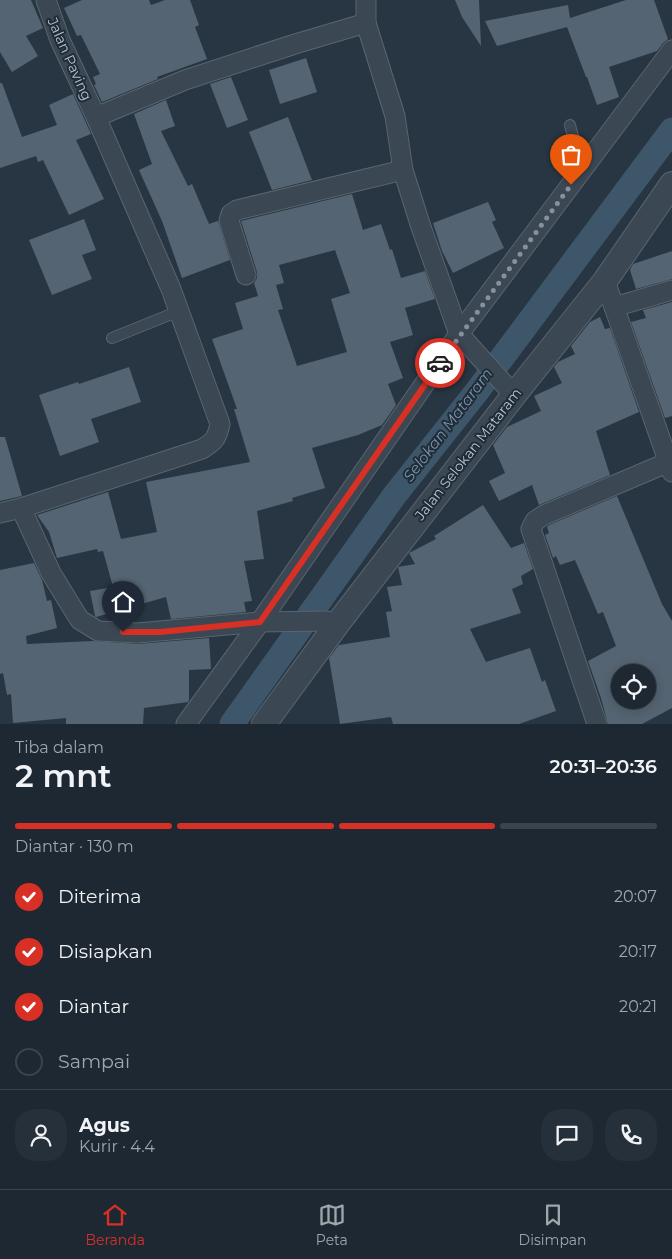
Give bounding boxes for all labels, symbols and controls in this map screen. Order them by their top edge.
street label: Jalan Paving [43,14,96,103]
pin [550,134,592,185]
icon: bag [557,141,585,169]
courier [415,338,465,388]
icon: car [426,349,454,377]
water label: Selokan Mataram [399,364,496,485]
street label: Jalan Selokan Mataram [410,384,525,525]
pin [102,581,144,632]
icon: home [109,588,137,616]
map controls [611,664,656,709]
button: locate [611,664,656,709]
text: Tiba dalam [15,738,104,757]
text: 20:31–20:36 [550,755,657,778]
text: 2 mnt [15,756,112,795]
text: Diantar · 130 m [15,837,134,856]
icon: check [15,883,43,911]
text: Diterima [58,885,141,908]
text: 20:07 [614,887,657,906]
icon: check [15,938,43,966]
text: Disiapkan [58,940,153,963]
text: 20:17 [619,942,657,961]
icon: check [15,993,43,1021]
text: Diantar [58,995,129,1018]
text: 20:21 [619,997,657,1016]
text: Sampai [58,1050,130,1073]
button: person [15,1109,67,1161]
button: chat [541,1109,593,1161]
button: phone [605,1109,657,1161]
text: Agus [79,1114,130,1137]
text: Kurir · 4.4 [79,1137,155,1156]
tab: Beranda [85,1201,145,1249]
tab: Peta [316,1201,348,1249]
tab: Disimpan [519,1201,587,1249]

